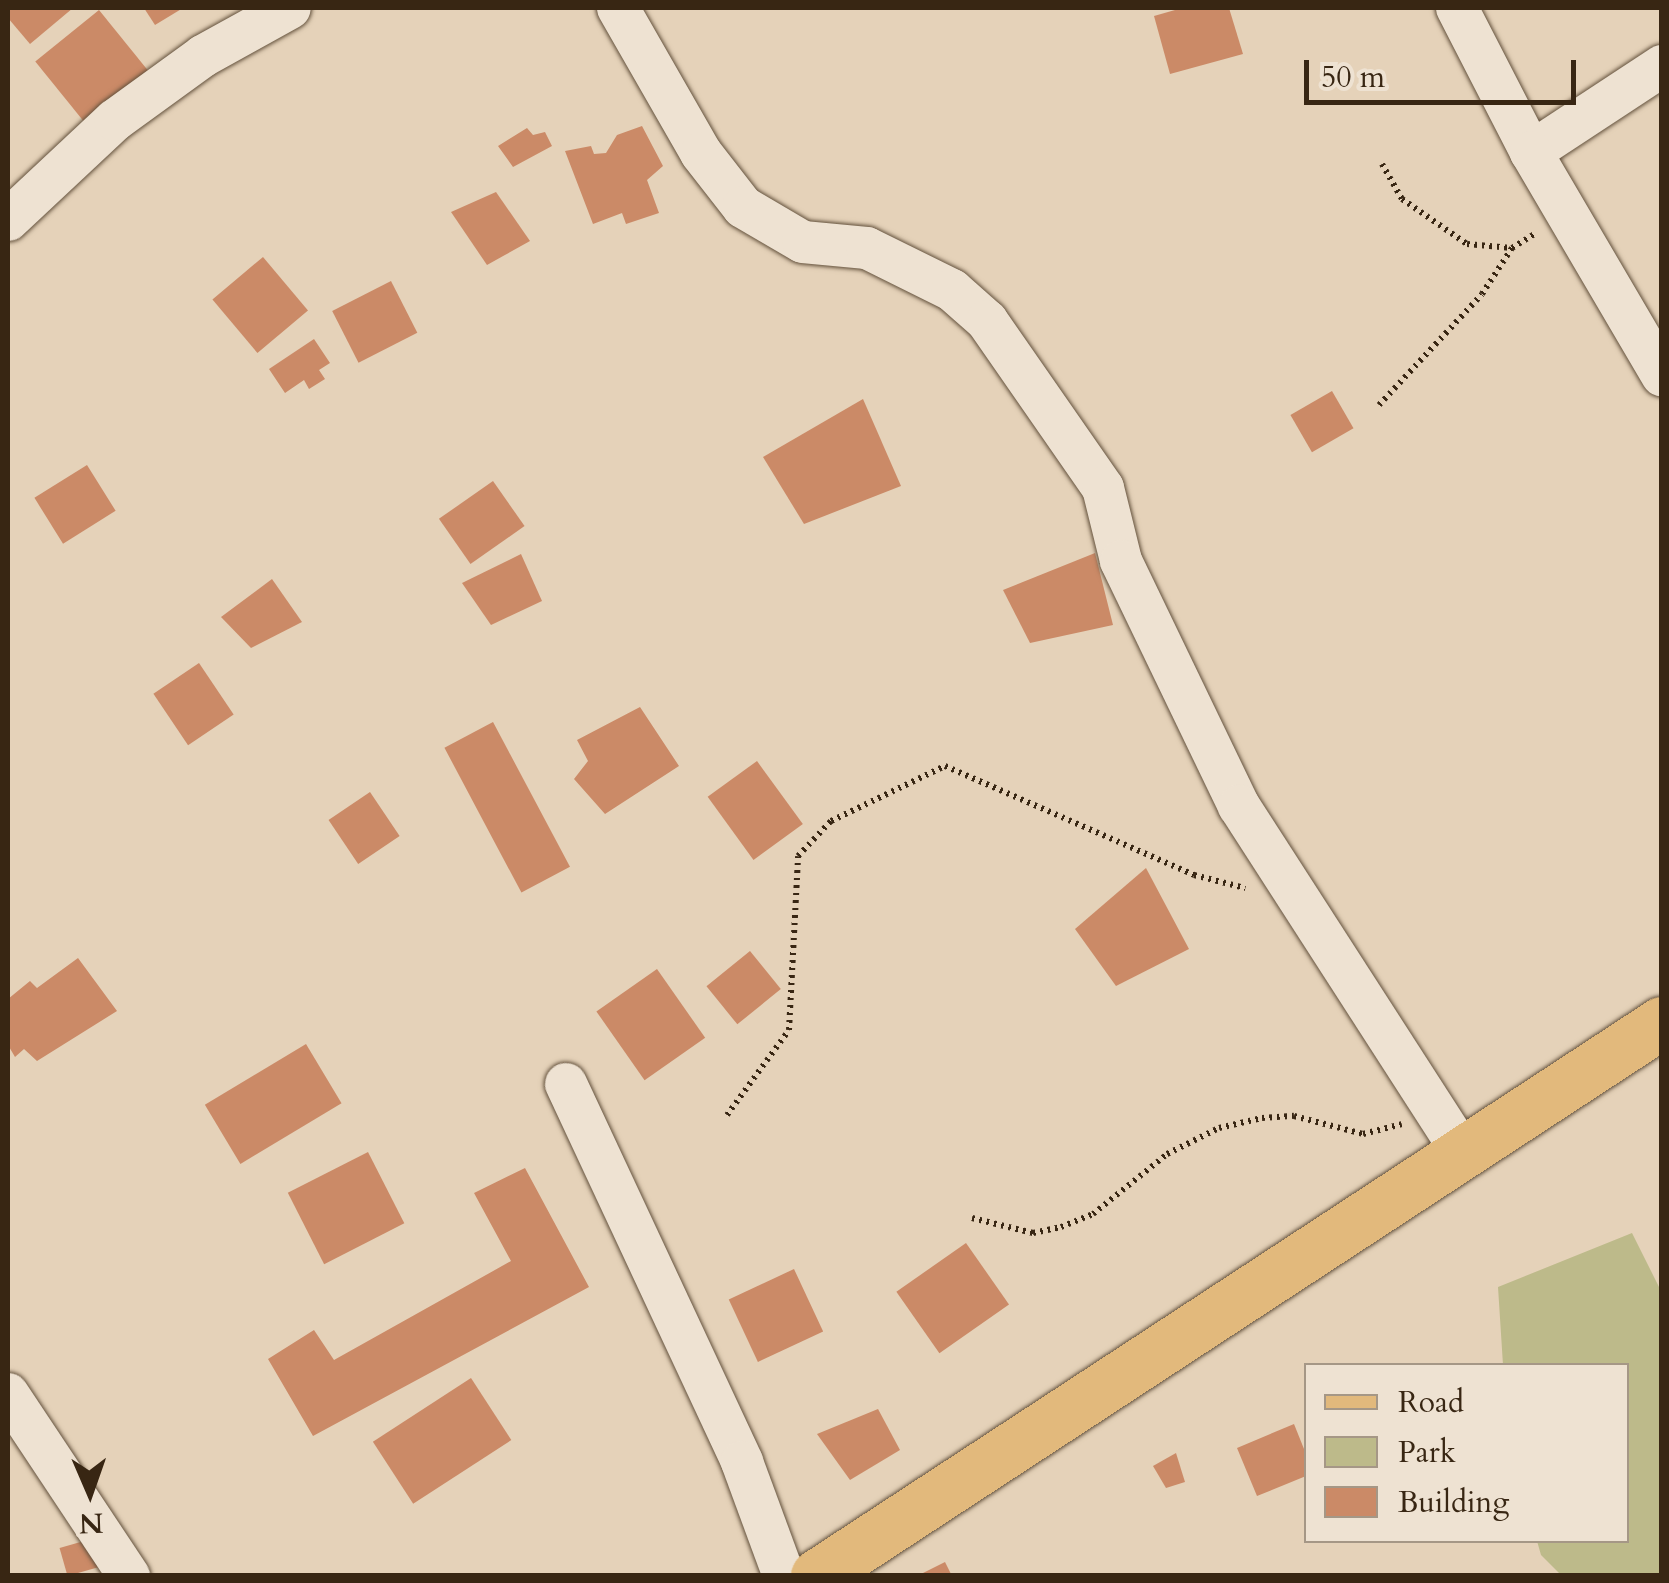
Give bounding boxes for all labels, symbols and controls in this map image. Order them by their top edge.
scale bar [1309,40,1582,102]
text: 50 m [1321,57,1385,98]
legend [1304,1363,1629,1543]
text: Road [1398,1382,1464,1423]
text: Park [1398,1432,1456,1473]
north arrow [40,1443,140,1543]
text: Building [1398,1482,1509,1523]
text: N [78,1504,104,1542]

